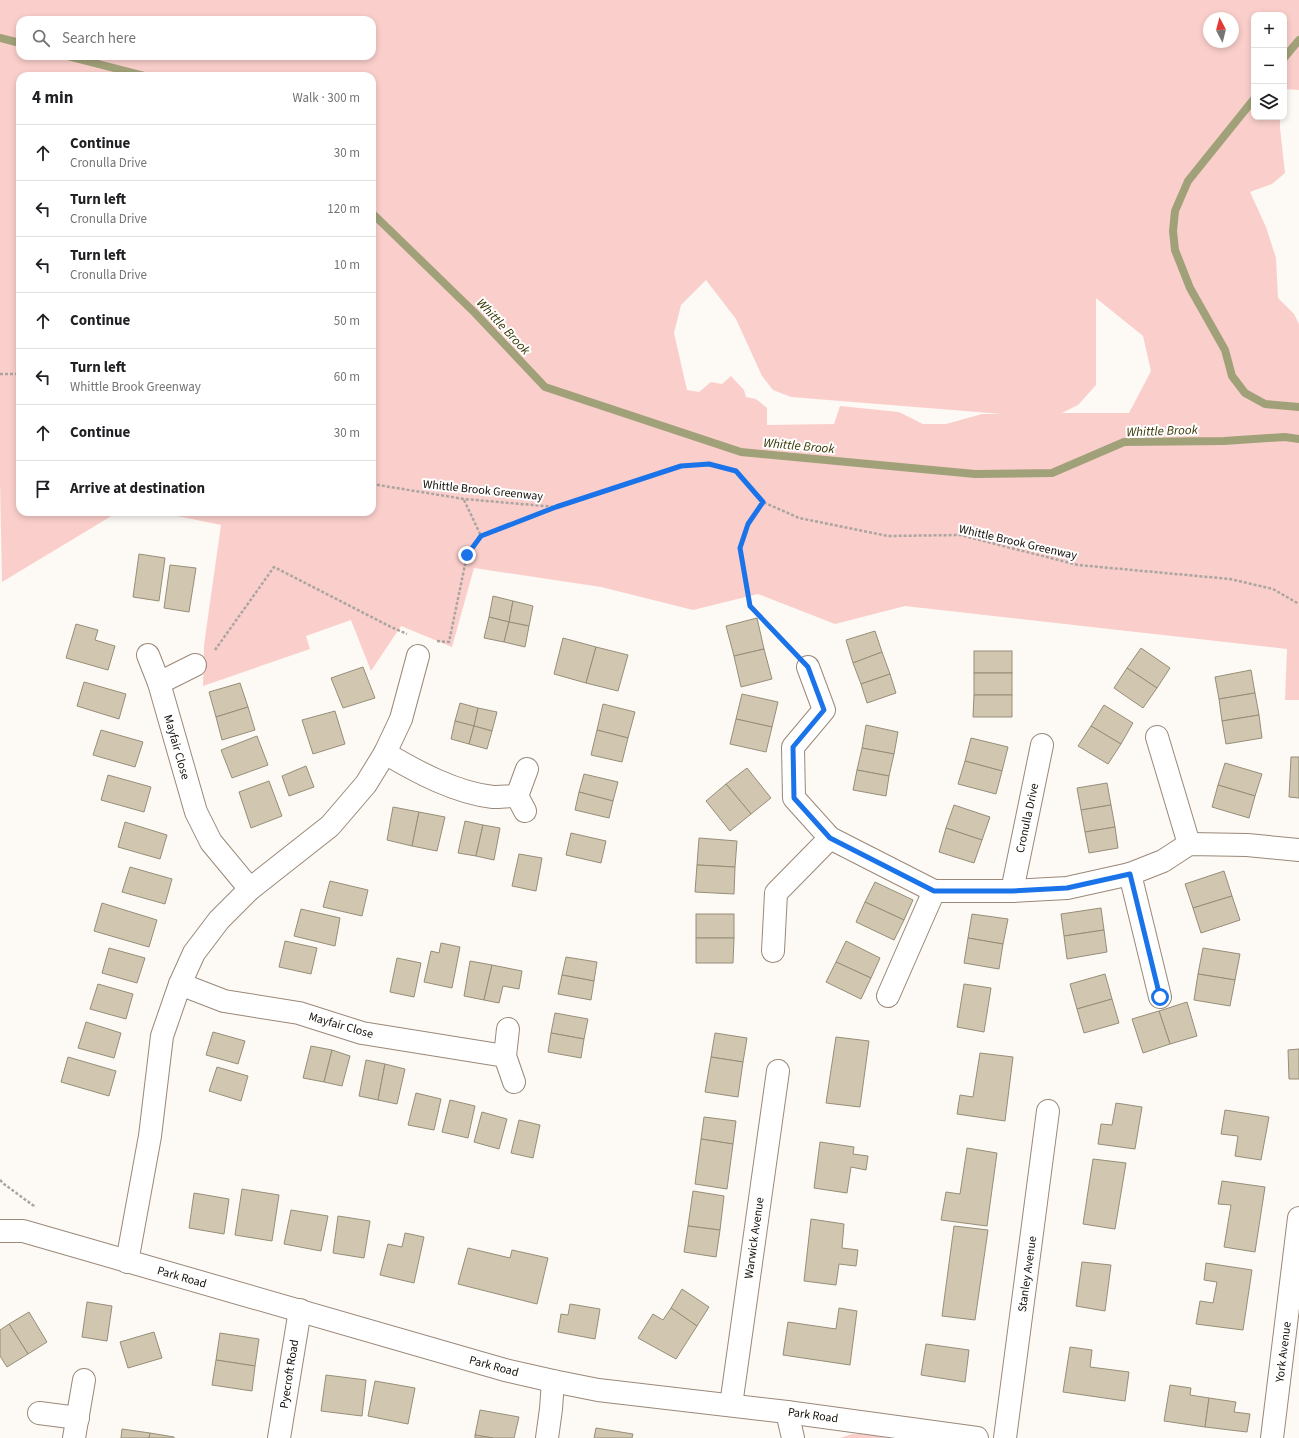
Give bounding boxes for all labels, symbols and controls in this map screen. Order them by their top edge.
north arrow [1203,12,1239,48]
map controls [1251,12,1287,120]
button: + [1251,12,1287,48]
search box [16,16,376,60]
icon: search [30,27,52,49]
text: Search here [62,28,136,49]
button: − [1251,48,1287,84]
button: layers [1251,84,1287,120]
text: 4 min [32,86,73,110]
text: Walk · 300 m [292,89,360,107]
text: Continue [70,133,130,154]
icon: ahead [32,142,54,164]
text: 30 m [334,144,360,162]
text: Cronulla Drive [70,154,147,172]
text: Turn left [70,189,126,210]
icon: left [32,198,54,220]
text: 120 m [327,200,360,218]
text: Cronulla Drive [70,210,147,228]
text: Turn left [70,245,126,266]
icon: left [32,254,54,276]
text: 10 m [334,256,360,274]
text: Cronulla Drive [70,266,147,284]
water label: Whittle Brook [472,294,535,360]
icon: ahead [32,310,54,332]
text: Continue [70,310,130,331]
text: 50 m [334,312,360,330]
text: Turn left [70,357,126,378]
icon: left [32,366,54,388]
text: 60 m [334,368,360,386]
text: Whittle Brook Greenway [70,378,201,396]
water label: Whittle Brook [1126,421,1199,441]
icon: ahead [32,422,54,444]
text: Continue [70,422,130,443]
text: 30 m [334,424,360,442]
water label: Whittle Brook [763,434,836,458]
street label: Whittle Brook Greenway [422,476,544,505]
icon: arrive [32,478,54,500]
text: Arrive at destination [70,478,205,499]
street label: Whittle Brook Greenway [957,521,1079,564]
route end [458,546,476,564]
street label: Mayfair Close [159,713,194,782]
street label: Cronulla Drive [1012,782,1043,855]
route start [1151,988,1169,1006]
street label: Mayfair Close [307,1008,375,1043]
street label: Warwick Avenue [740,1196,769,1280]
street label: Stanley Avenue [1014,1235,1041,1313]
street label: Park Road [155,1262,209,1293]
street label: York Avenue [1271,1321,1296,1384]
street label: Pyecroft Road [276,1338,303,1410]
street label: Park Road [467,1352,521,1381]
street label: Park Road [787,1404,839,1427]

